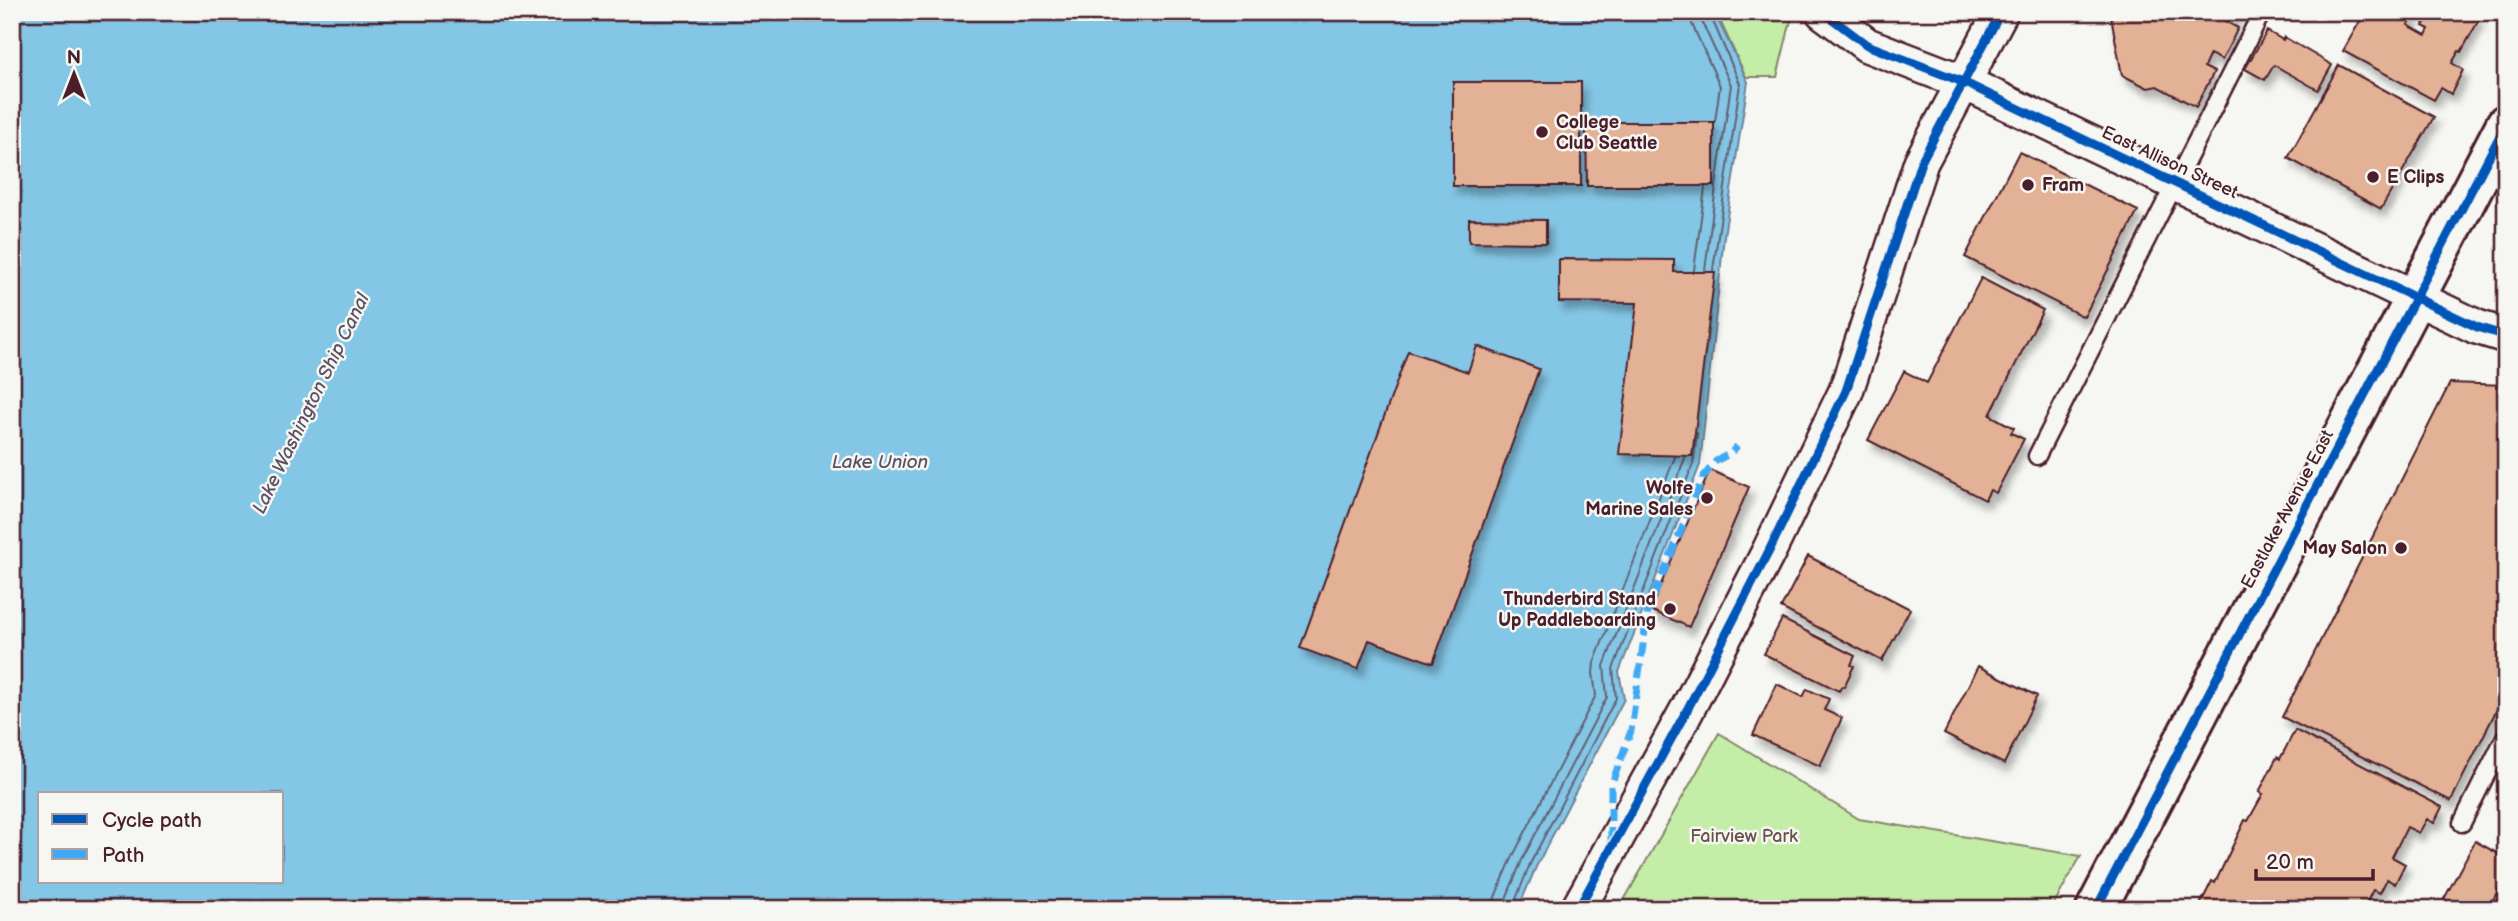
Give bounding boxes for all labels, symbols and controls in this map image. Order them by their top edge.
north arrow [38,38,108,108]
text: N [67,47,81,70]
place label: College Club Seattle [1556,112,1657,154]
street label: East Allison Street [2098,122,2242,203]
marker: College Club Seattle [1534,124,1550,140]
place label: E Clips [2387,167,2445,188]
marker: E Clips [2365,169,2381,185]
place label: Fram [2042,175,2084,196]
marker: Fram [2020,177,2036,193]
water label: Lake Washington Ship Canal [248,289,375,518]
street label: Eastlake Avenue East [2237,426,2338,592]
water label: Lake Union [832,451,928,474]
place label: Wolfe Marine Sales [1585,478,1693,520]
marker: Wolfe Marine Sales [1699,490,1715,506]
place label: May Salon [2303,538,2387,559]
marker: May Salon [2393,540,2409,556]
place label: Thunderbird Stand Up Paddleboarding [1498,589,1656,631]
marker: Thunderbird Stand Up Paddleboarding [1662,601,1678,617]
legend [38,792,284,883]
text: Cycle path [102,808,202,833]
park label: Fairview Park [1690,826,1798,847]
scale bar [2256,837,2373,881]
text: Path [102,843,144,868]
text: 20 m [2266,850,2314,875]

